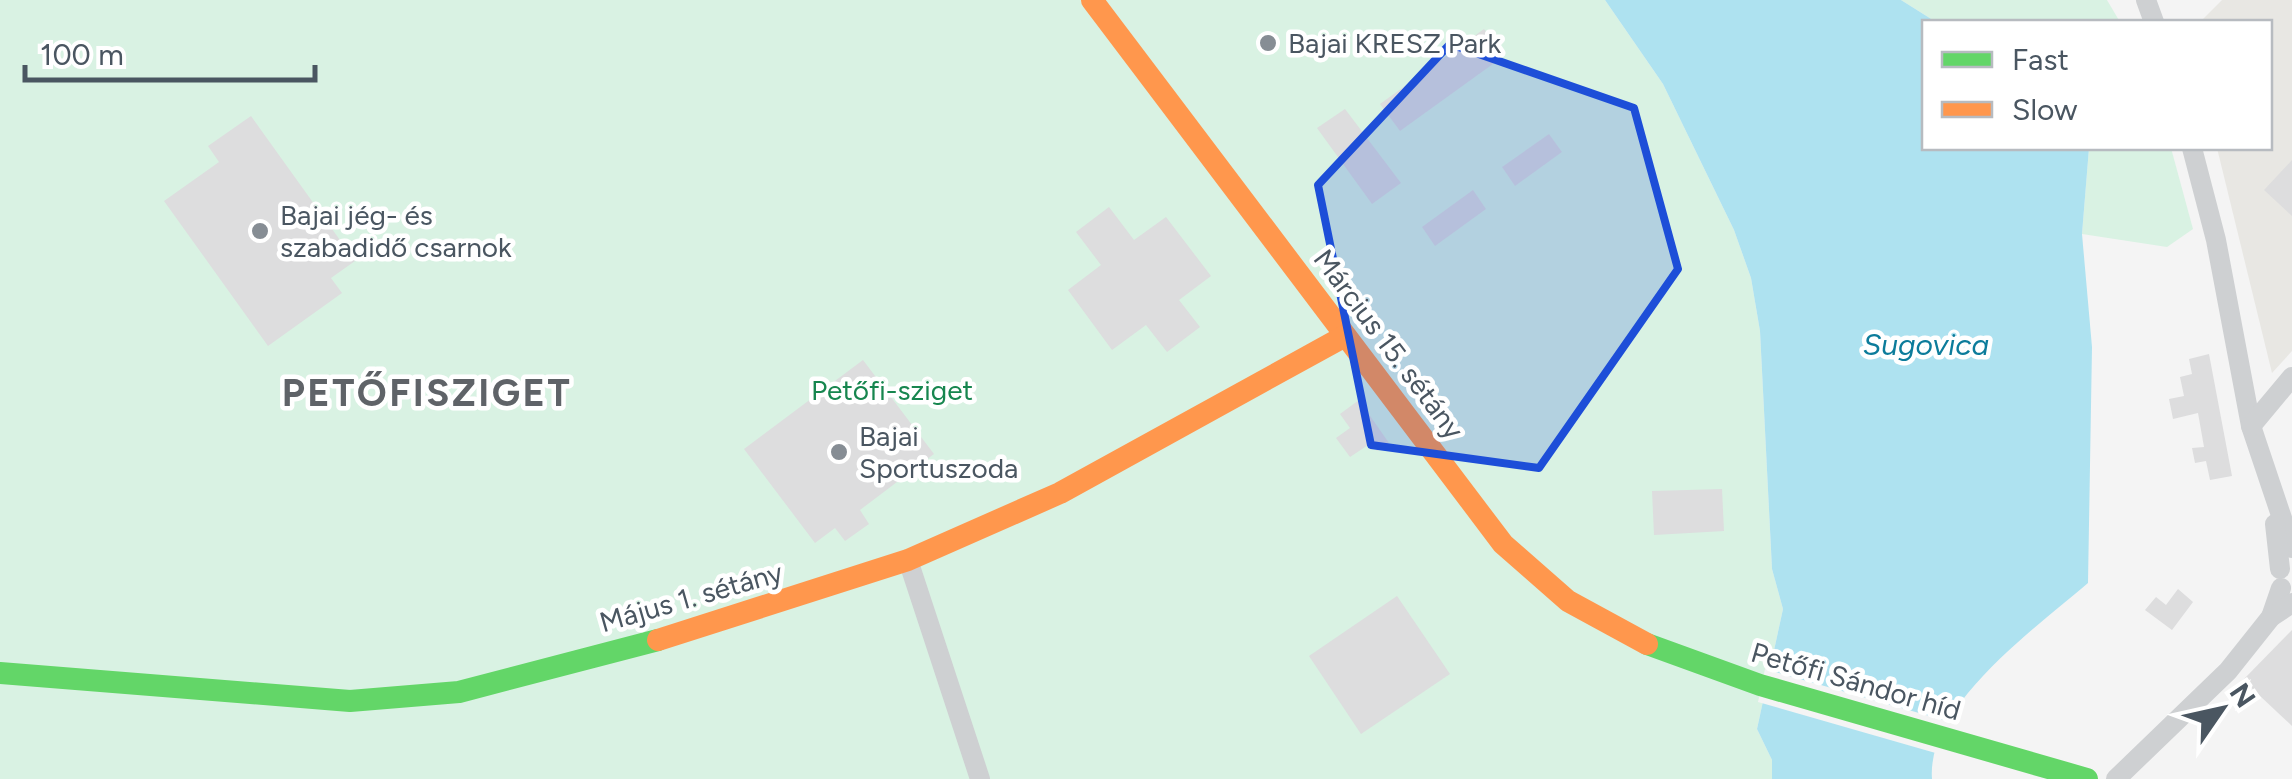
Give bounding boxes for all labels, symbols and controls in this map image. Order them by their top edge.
scale bar [25,20,315,82]
legend [1922,20,2272,150]
place label: Bajai KRESZ Park [1288,26,1502,60]
marker: Bajai KRESZ Park [1257,32,1279,54]
text: 100 m [40,36,124,73]
text: Fast [2012,41,2069,78]
text: Slow [2012,91,2078,128]
place label: Bajai jég- és szabadidő csarnok [280,198,512,264]
marker: Bajai jég- és szabadidő csarnok [249,220,271,242]
street label: Március 15. sétány [1307,243,1471,446]
water label: Sugovica [1863,326,1989,363]
district label: PETŐFISZIGET [282,370,572,416]
park label: Petőfi-sziget [811,373,973,407]
place label: Bajai Sportuszoda [859,419,1018,485]
marker: Bajai Sportuszoda [828,441,850,463]
street label: Május 1. sétány [596,555,787,639]
street label: Petőfi Sándor híd [1747,635,1965,727]
north arrow [2172,659,2272,759]
text: N [2223,677,2263,714]

